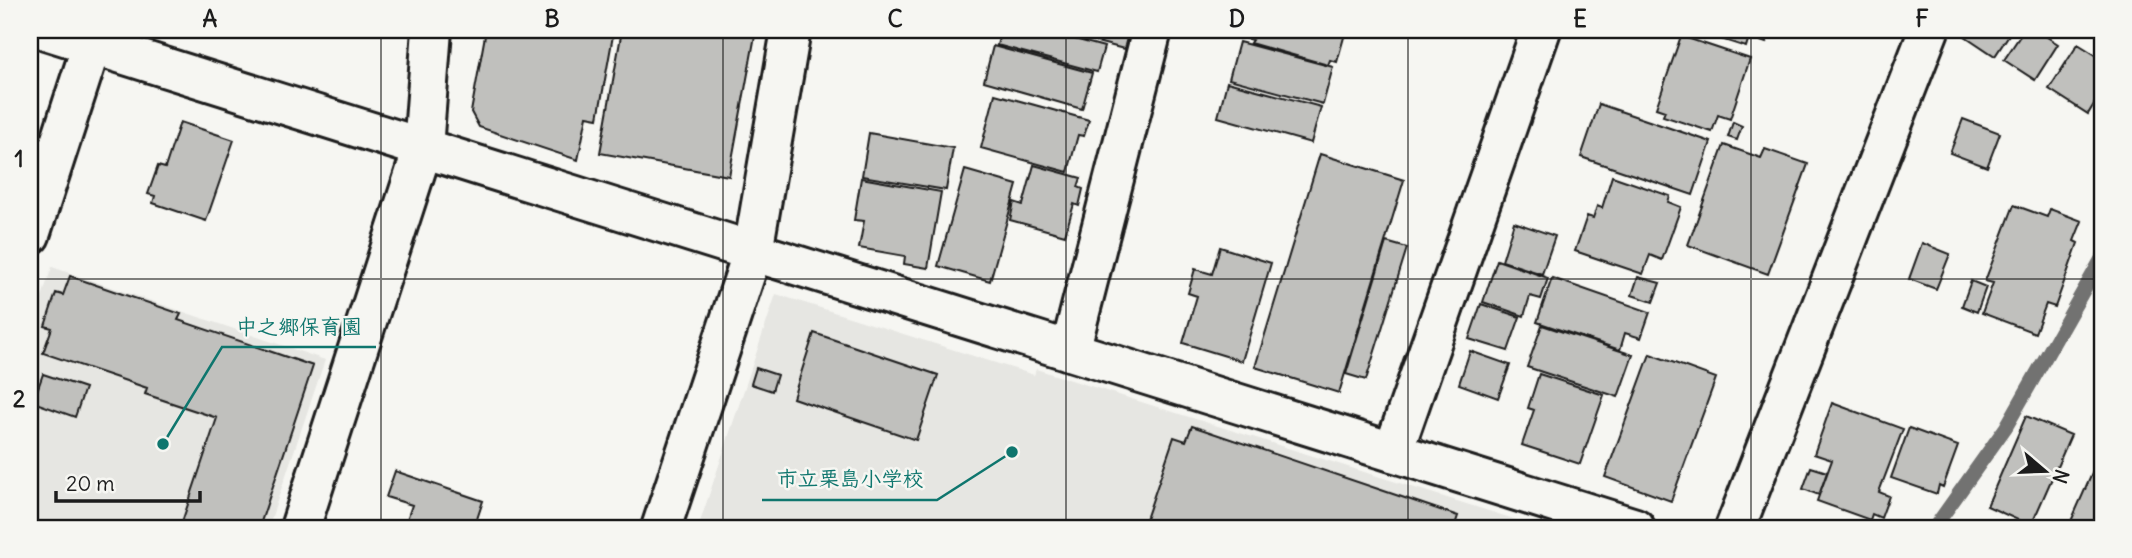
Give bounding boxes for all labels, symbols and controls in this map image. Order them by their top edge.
text: A [203,4,218,33]
text: B [544,4,560,33]
text: C [887,4,903,33]
text: D [1229,4,1245,33]
text: E [1573,4,1587,33]
text: F [1915,4,1929,33]
text: 1 [14,144,24,173]
callout: 中之郷保育園 [222,305,376,347]
text: 中之郷保育園 [236,313,362,340]
text: 2 [13,384,26,413]
north arrow [2010,435,2080,505]
callout: 市立栗島小学校 [762,458,937,500]
scale bar [56,460,200,504]
text: 市立栗島小学校 [777,465,924,492]
text: N [2048,466,2075,487]
text: 20 m [66,470,115,497]

